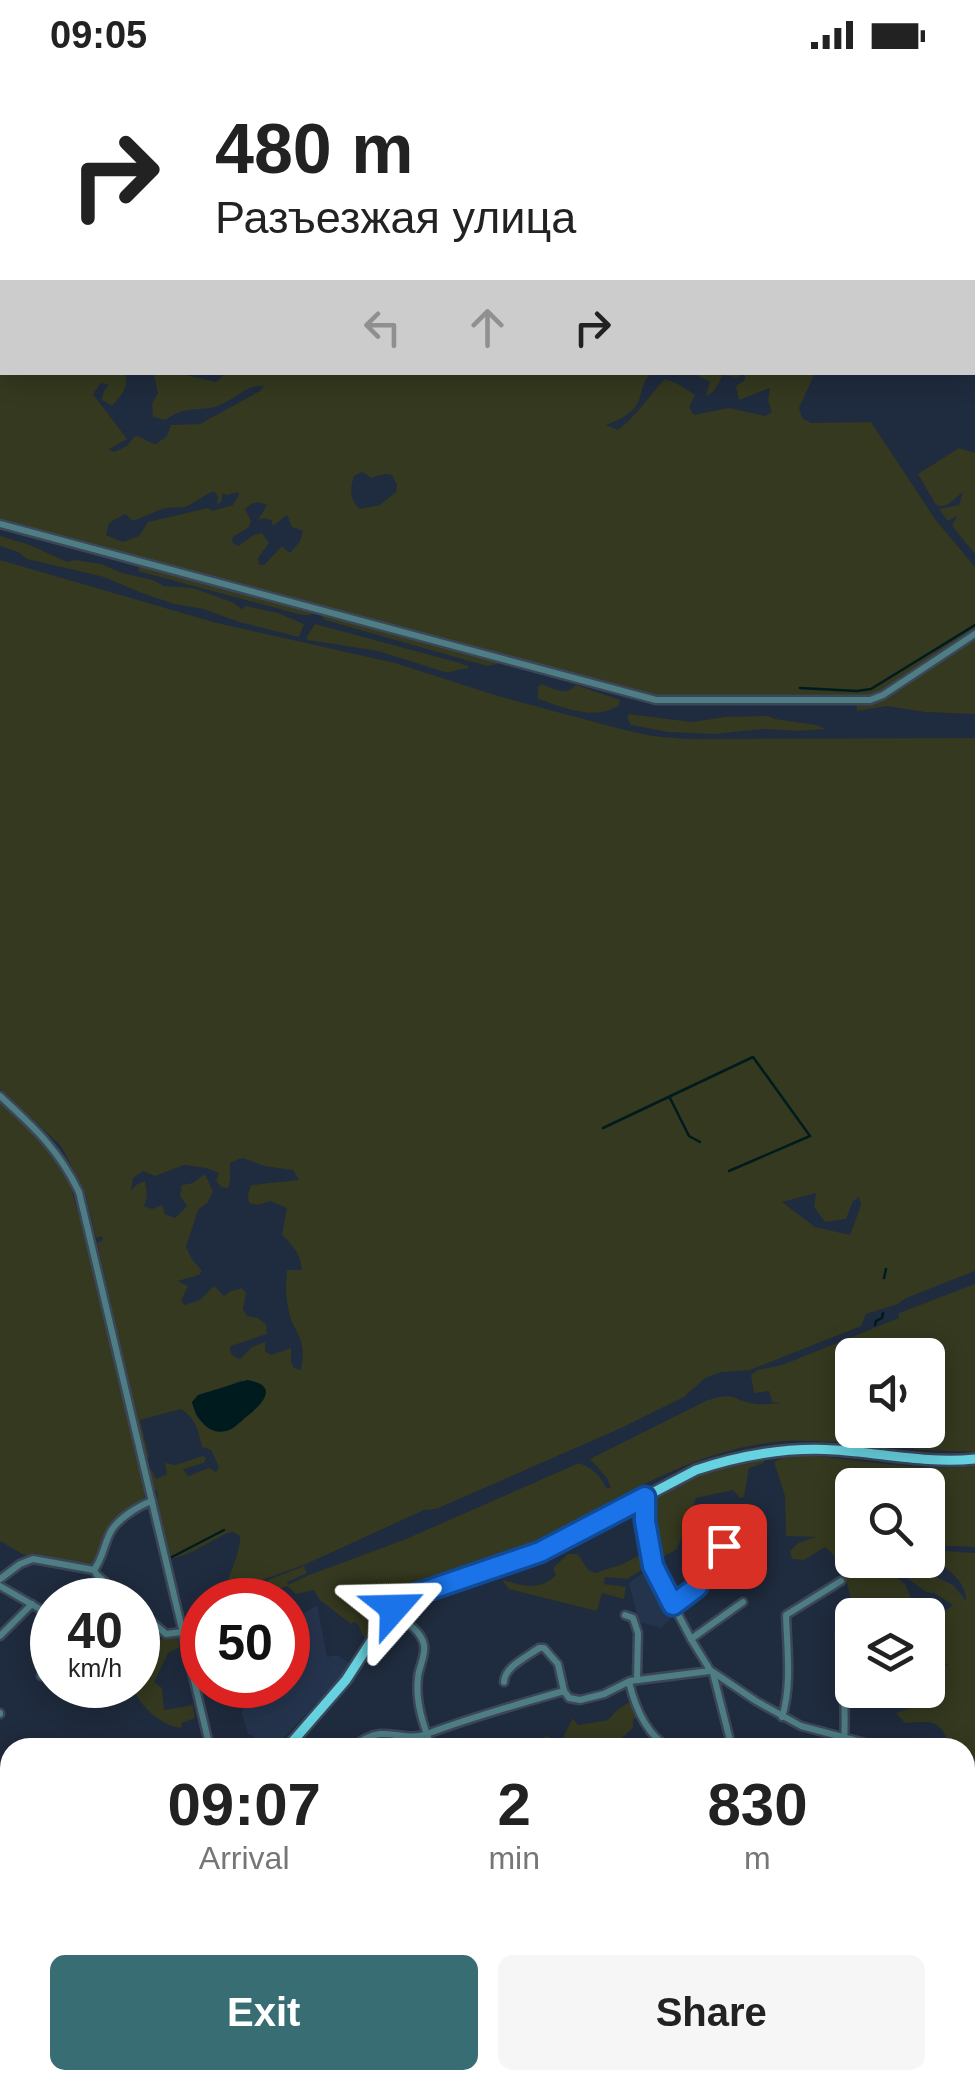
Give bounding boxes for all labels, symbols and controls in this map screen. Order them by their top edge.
text: 09:05 [50,14,147,56]
icon: right [50,110,180,240]
text: 480 m [215,110,413,188]
text: Разъезжая улица [215,192,576,243]
icon: left [355,300,410,355]
icon: ahead [460,300,515,355]
icon: right [565,300,620,355]
map controls [835,1338,945,1708]
button: sound [835,1338,945,1448]
button: search [835,1468,945,1578]
pin [682,1504,767,1589]
icon: arrive [697,1519,752,1574]
position arrow [342,1556,446,1660]
speed limit sign: 50 [180,1578,310,1708]
button: layers [835,1598,945,1708]
text: 40 [67,1603,123,1659]
text: km/h [68,1654,122,1682]
text: 09:07 [167,1771,321,1838]
text: 2 [497,1771,531,1838]
text: 830 [707,1771,808,1838]
text: Arrival [199,1840,290,1876]
text: min [488,1840,540,1876]
text: m [744,1840,771,1876]
button: Exit [50,1955,478,2070]
button: Share [498,1955,925,2070]

